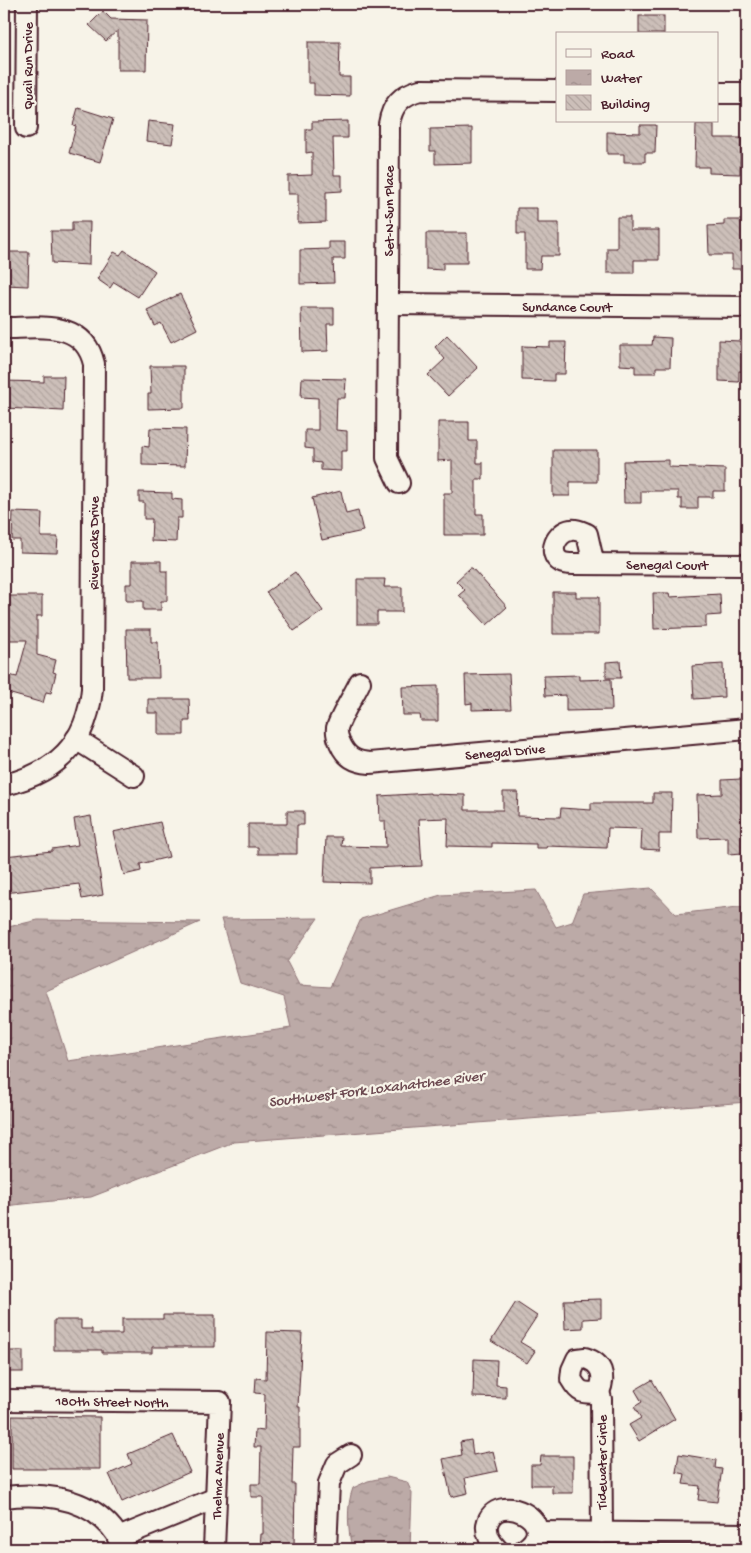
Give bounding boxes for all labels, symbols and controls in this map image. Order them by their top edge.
street label: Quail Run Drive [21,21,38,110]
legend [556,32,718,122]
text: Road [601,46,635,64]
text: Water [601,70,643,88]
text: Building [600,96,650,114]
street label: Set-N-Sun Place [382,165,399,256]
street label: Sundance Court [522,300,613,317]
street label: River Oaks Drive [87,495,104,590]
street label: Senegal Court [626,558,709,575]
street label: Senegal Drive [465,741,547,765]
water label: Southwest Fork Loxahatchee River [268,1068,487,1112]
street label: 180th Street North [54,1394,169,1413]
street label: Tidewater Circle [595,1414,612,1510]
street label: Thelma Avenue [209,1432,230,1521]

